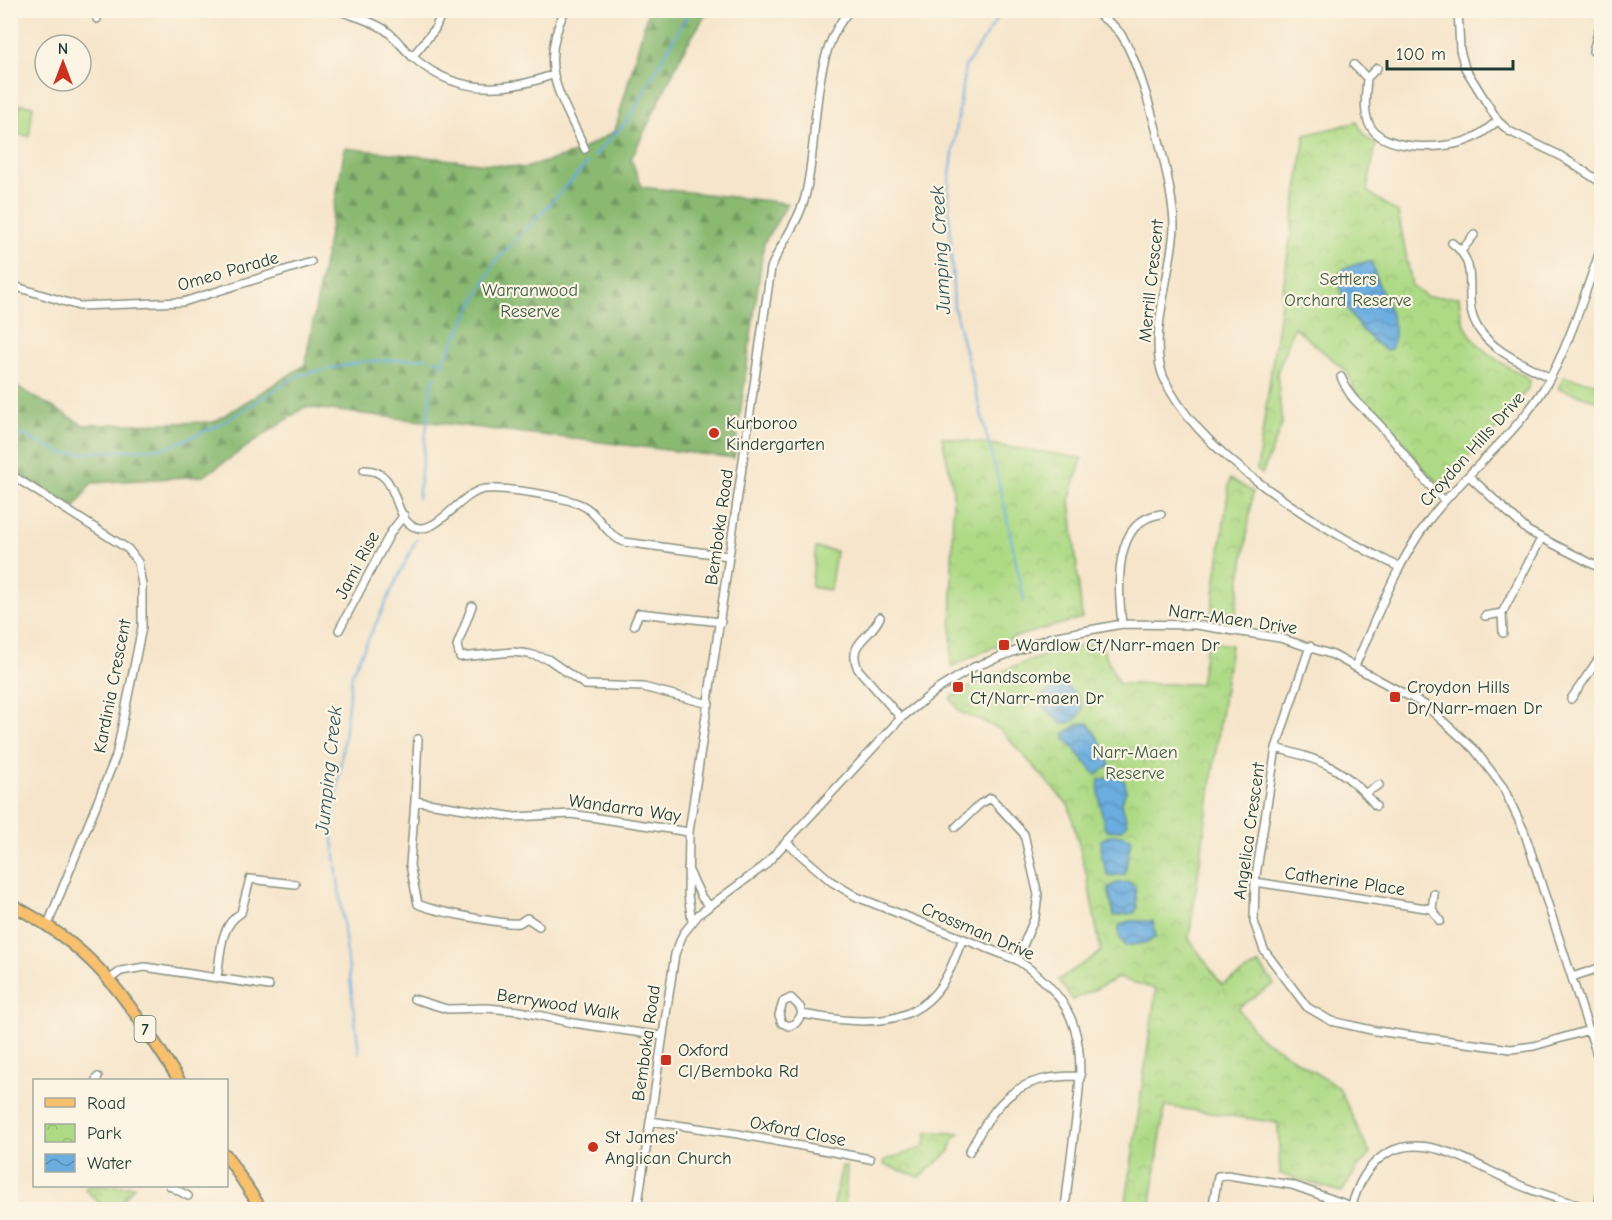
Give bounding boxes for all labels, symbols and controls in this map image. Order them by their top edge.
north arrow [33,33,93,93]
scale bar [1387,33,1513,71]
text: N [58,40,68,58]
text: 100 m [1396,44,1446,65]
water label: Jumping Creek [926,185,955,316]
street label: Merrill Crescent [1135,218,1168,344]
street label: Omeo Parade [175,247,281,296]
park label: Settlers Orchard Reserve [1284,269,1412,311]
park label: Warranwood Reserve [482,280,578,322]
street label: Croydon Hills Drive [1415,388,1529,511]
place label: Kurboroo Kindergarten [726,413,825,455]
marker: Kurboroo Kindergarten [707,426,721,440]
street label: Bemboka Road [701,468,738,586]
street label: Jami Rise [331,528,384,603]
street label: Narr-Maen Drive [1167,600,1299,639]
street label: Kardinia Crescent [89,616,136,755]
place label: Wardlow Ct/Narr-maen Dr [1016,635,1220,656]
marker: Wardlow Ct/Narr-maen Dr [997,638,1011,652]
place label: Handscombe Ct/Narr-maen Dr [970,667,1104,709]
place label: Croydon Hills Dr/Narr-maen Dr [1407,677,1543,719]
marker: Handscombe Ct/Narr-maen Dr [951,680,965,694]
marker: Croydon Hills Dr/Narr-maen Dr [1388,690,1402,704]
water label: Jumping Creek [310,704,347,836]
park label: Narr-Maen Reserve [1092,742,1178,784]
street label: Angelica Crescent [1229,760,1270,901]
street label: Wandarra Way [567,790,683,827]
street label: Catherine Place [1283,863,1406,900]
street label: Crossman Drive [918,898,1038,965]
street label: Berrywood Walk [495,984,621,1025]
street label: Bemboka Road [628,984,665,1102]
road number: 7 [134,1016,156,1042]
place label: Oxford Cl/Bemboka Rd [678,1040,799,1082]
marker: Oxford Cl/Bemboka Rd [659,1053,673,1067]
legend [33,1079,228,1187]
text: Road [87,1093,126,1114]
street label: Oxford Close [748,1112,848,1151]
text: Park [87,1123,122,1144]
place label: St James' Anglican Church [605,1127,732,1169]
marker: St James' Anglican Church [586,1140,600,1154]
text: Water [87,1153,132,1174]

